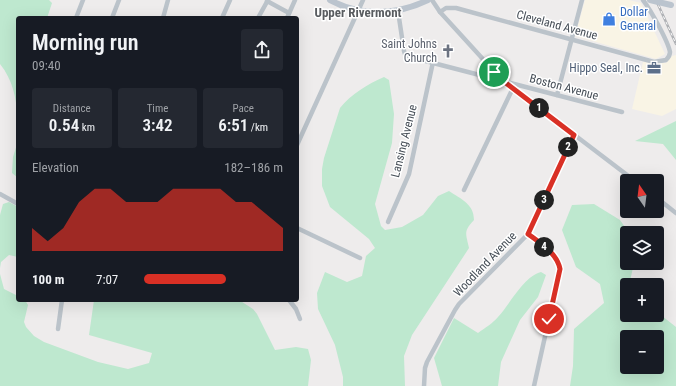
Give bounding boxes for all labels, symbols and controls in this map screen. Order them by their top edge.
district label: Upper Rivermont [314,5,402,20]
place label: Dollar General [620,5,656,33]
street label: Cleveland Avenue [515,7,599,43]
shop icon: Dollar General [601,11,617,27]
button: share [241,29,283,71]
text: Morning run [32,30,139,55]
place label: Saint Johns Church [381,37,437,65]
church icon: Saint Johns Church [440,43,456,59]
pin [477,55,511,89]
text: 09:40 [32,58,61,73]
office icon: Hippo Seal, Inc. [646,60,662,76]
icon: arrive [483,61,505,83]
place label: Hippo Seal, Inc. [569,61,643,75]
street label: Boston Avenue [528,71,600,103]
pin: 1 [529,98,549,118]
text: 1 [536,101,542,114]
text: Distance [53,102,91,115]
text: Time [147,102,168,115]
text: Pace [232,102,254,115]
street label: Lansing Avenue [388,103,420,179]
text: 0.54 [49,115,79,135]
text: 3:42 [142,115,173,135]
text: 6:51 [218,115,248,135]
text: km [79,121,95,134]
text: /km [248,121,268,134]
pin: 2 [558,137,578,157]
text: 2 [565,140,571,153]
text: Elevation [32,160,79,175]
text: 182–186 m [224,160,283,175]
north arrow [620,174,664,218]
map controls [620,174,664,374]
pin: 3 [534,190,554,210]
text: 3 [541,193,547,206]
button: layers [620,226,664,270]
street label: Woodland Avenue [451,228,520,299]
pin: 4 [534,237,554,257]
text: 4 [541,240,547,253]
text: 100 m [32,272,64,287]
text: 7:07 [96,272,118,287]
button: + [620,278,664,322]
pin [532,302,566,336]
icon: check [538,308,560,330]
button: − [620,330,664,374]

